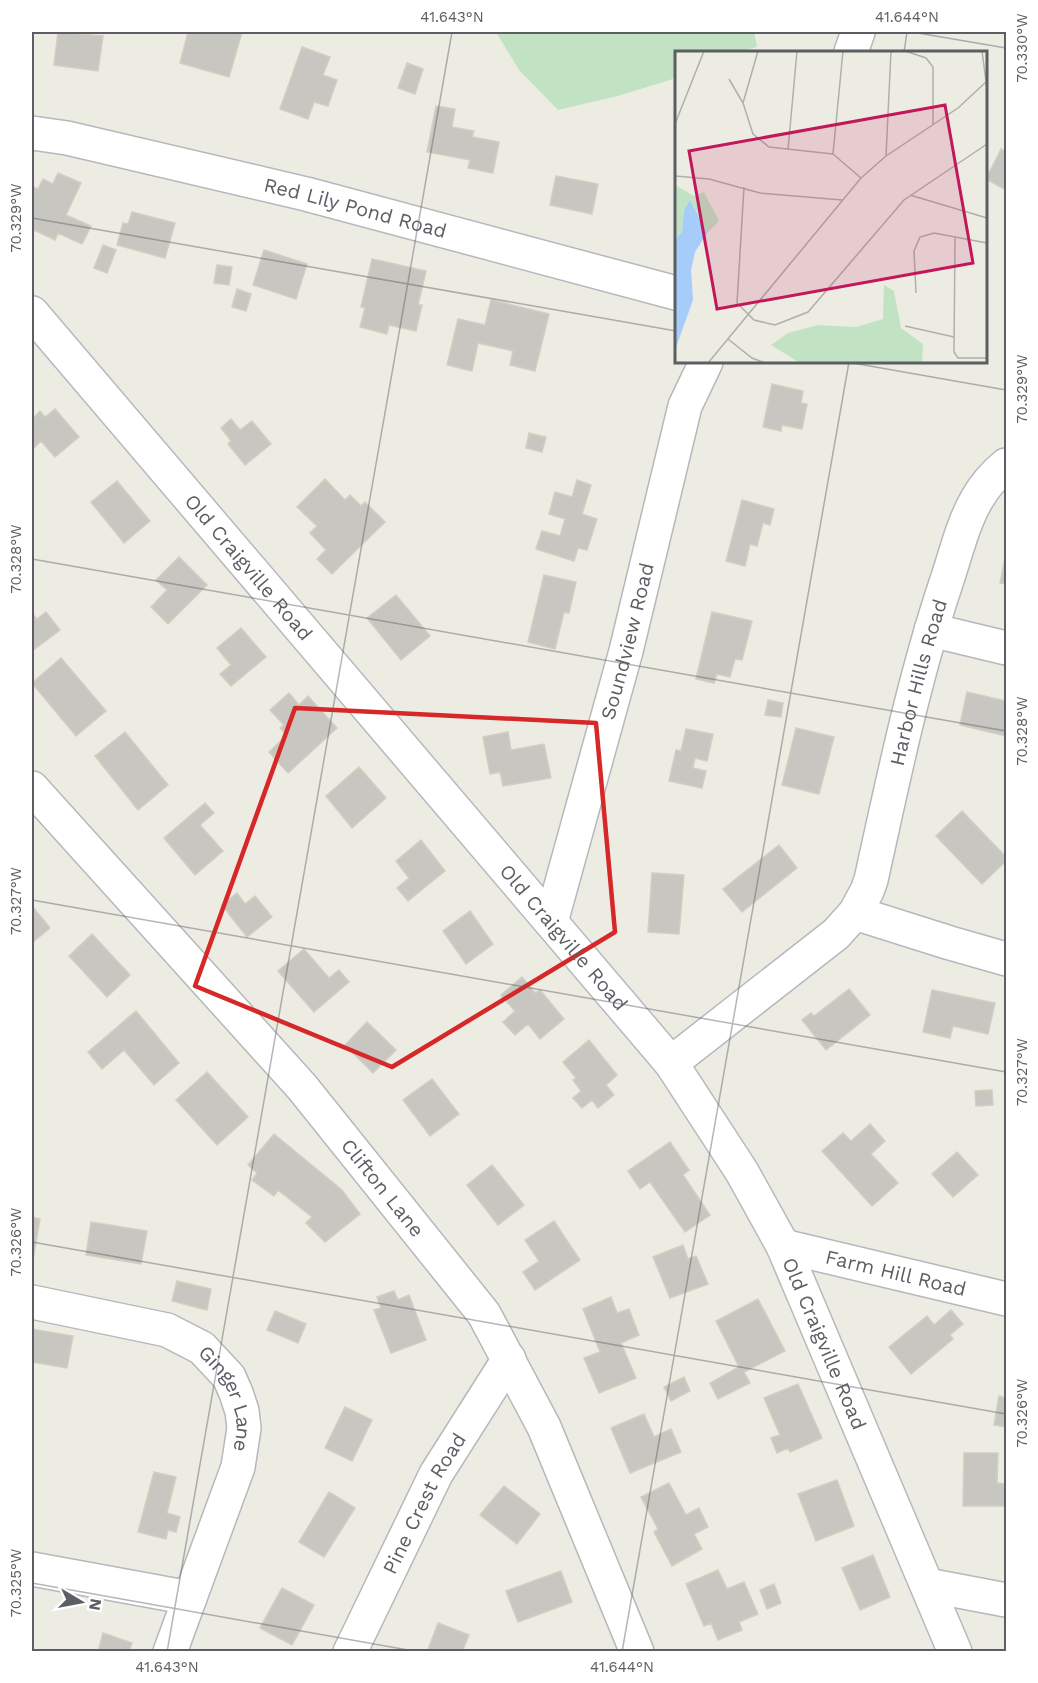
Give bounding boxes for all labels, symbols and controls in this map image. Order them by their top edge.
text: 41.643°N [420,8,484,26]
text: 41.644°N [875,8,939,26]
text: 70.330°W [1013,13,1031,83]
inset map [675,51,987,363]
street label: Red Lily Pond Road [262,173,449,243]
text: 70.329°W [7,183,25,253]
text: 70.329°W [1013,354,1031,424]
street label: Old Craigville Road [180,489,318,645]
text: 70.328°W [7,524,25,594]
street label: Soundview Road [596,560,659,722]
street label: Harbor Hills Road [885,596,952,768]
text: 70.328°W [1013,696,1031,766]
street label: Old Craigville Road [495,859,633,1015]
text: 70.327°W [7,867,25,935]
text: 70.327°W [1013,1038,1031,1106]
street label: Clifton Lane [336,1134,429,1242]
text: 70.326°W [7,1207,25,1277]
street label: Farm Hill Road [823,1245,969,1301]
street label: Old Craigville Road [777,1254,871,1433]
street label: Ginger Lane [194,1340,256,1453]
text: 70.326°W [1013,1378,1031,1448]
street label: Pine Crest Road [377,1428,471,1578]
text: 70.325°W [7,1549,25,1617]
north arrow [51,1572,111,1632]
text: N [85,1597,106,1612]
text: 41.643°N [135,1658,199,1676]
text: 41.644°N [590,1658,654,1676]

